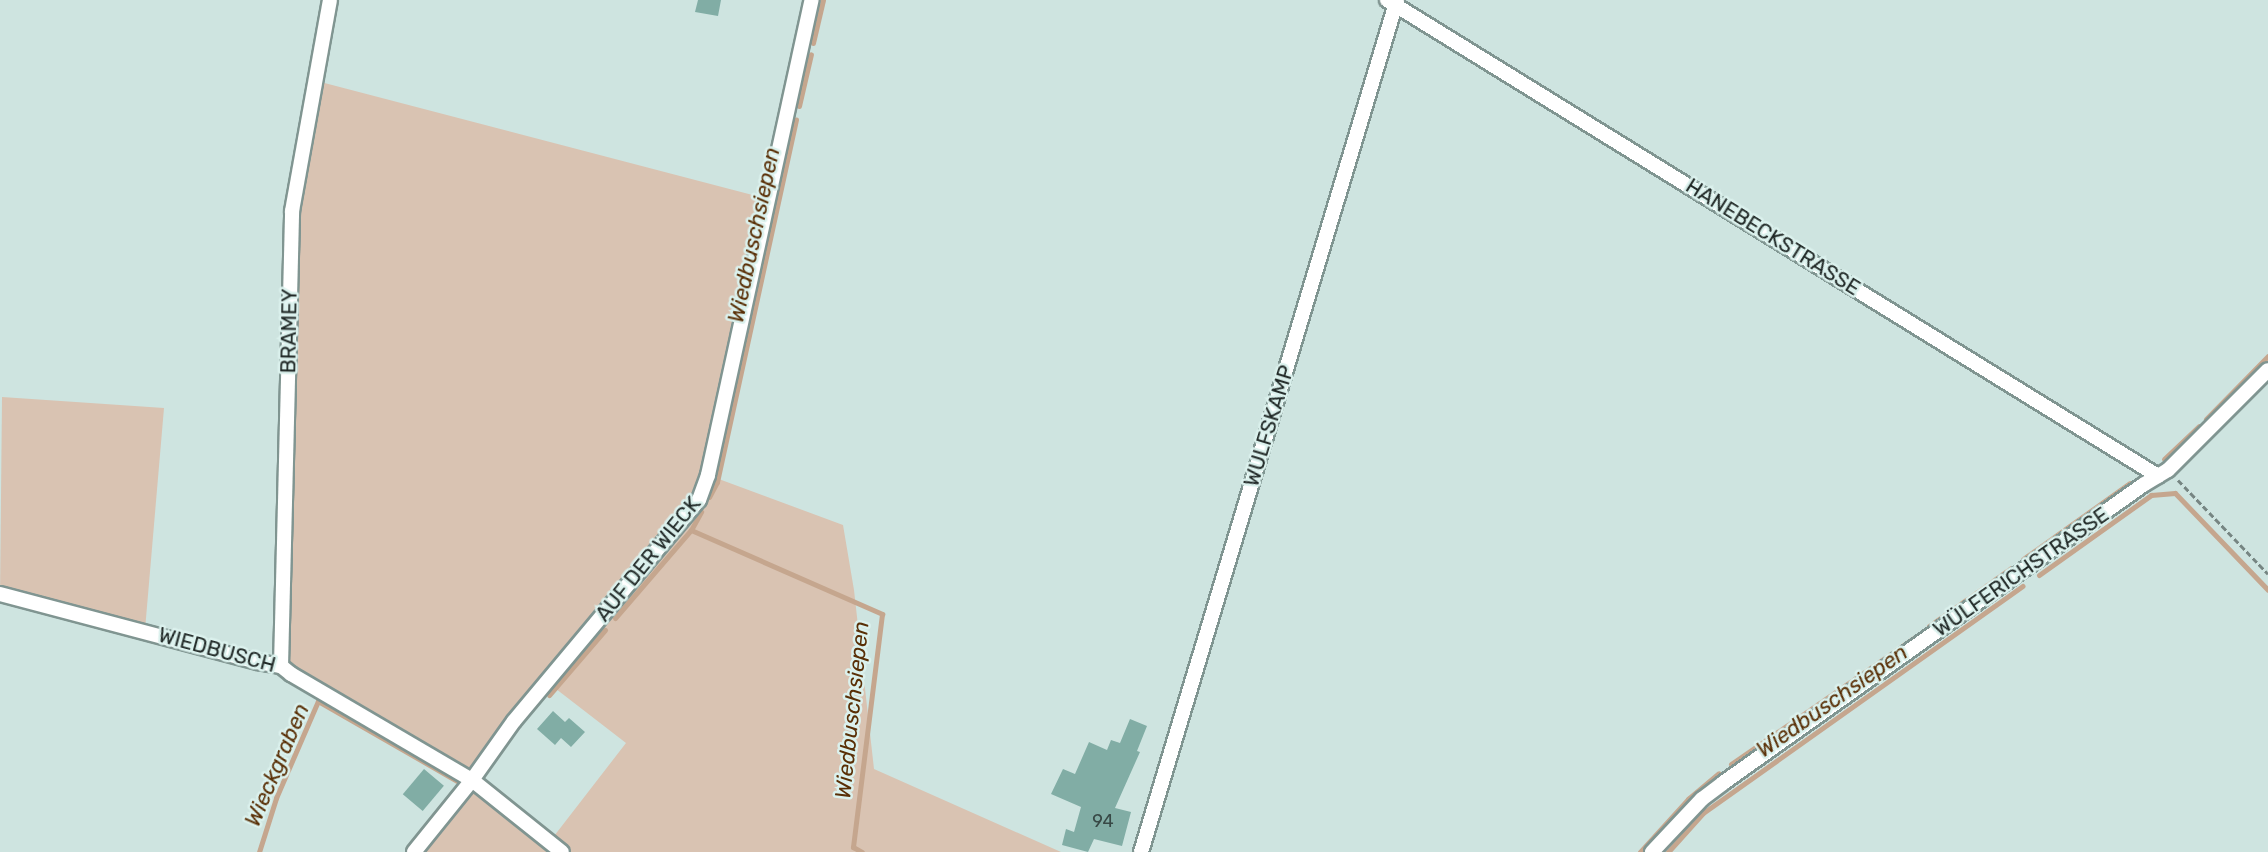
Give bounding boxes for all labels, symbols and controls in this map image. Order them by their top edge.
water label: Wiedbuschsiepen [723,145,785,325]
street label: HANEBECKSTRASSE [1681,173,1865,301]
street label: BRAMEY [276,288,302,374]
street label: WULFSKAMP [1239,362,1299,490]
street label: AUF DER WIECK [590,491,706,627]
street label: WÜLFERICHSTRASSE [1928,502,2114,642]
water label: Wiedbuschsiepen [830,620,874,800]
street label: WIEDBUSCH [156,622,278,678]
water label: Wiedbuschsiepen [1751,639,1913,763]
water label: Wieckgraben [239,700,315,830]
house number: 94 [1092,810,1114,832]

